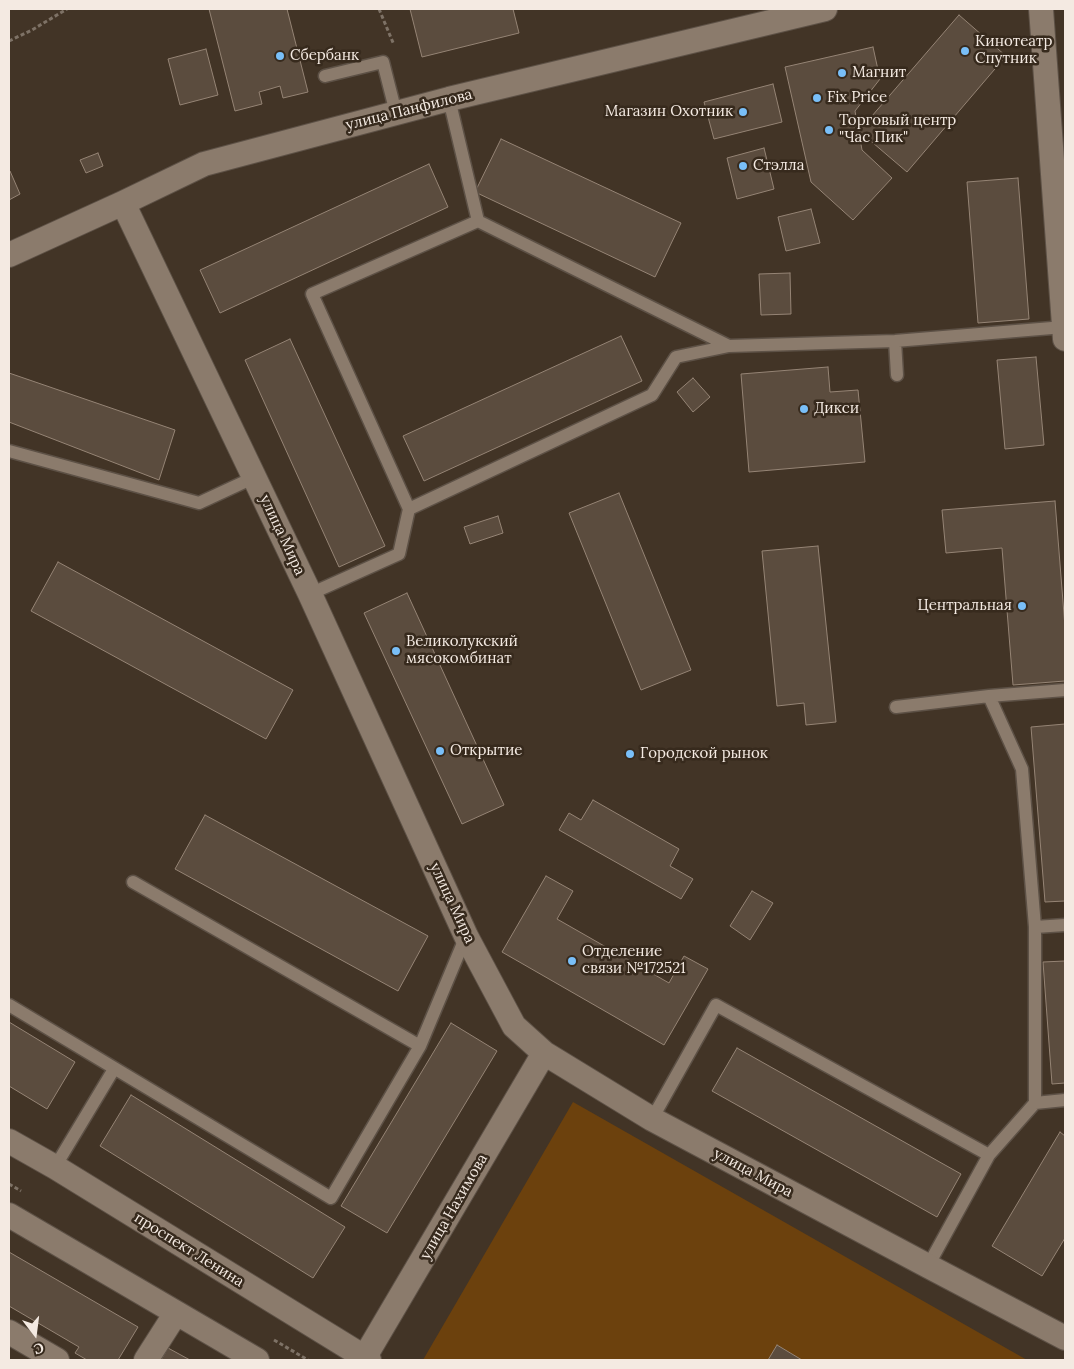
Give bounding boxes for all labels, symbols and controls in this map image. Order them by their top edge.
place label: Кинотеатр Спутник [975,33,1052,68]
marker: Кинотеатр Спутник [959,45,971,57]
place label: Сбербанк [290,47,359,65]
marker: Сбербанк [274,50,286,62]
place label: Магнит [852,64,906,82]
marker: Магнит [836,67,848,79]
street label: улица Панфилова [344,86,474,134]
place label: Fix Price [827,89,887,107]
marker: Fix Price [811,92,823,104]
place label: Магазин Охотник [605,103,733,121]
marker: Магазин Охотник [737,106,749,118]
place label: Торговый центр "Час Пик" [839,112,956,147]
marker: Торговый центр "Час Пик" [823,124,835,136]
place label: Стэлла [753,157,804,175]
marker: Стэлла [737,160,749,172]
place label: Дикси [814,400,859,418]
marker: Дикси [798,403,810,415]
street label: улица Мира [255,492,309,578]
place label: Центральная [917,597,1012,615]
marker: Центральная [1016,600,1028,612]
place label: Великолукский мясокомбинат [406,633,518,668]
marker: Великолукский мясокомбинат [390,645,402,657]
place label: Открытие [450,742,522,760]
marker: Открытие [434,745,446,757]
place label: Городской рынок [640,745,768,763]
marker: Городской рынок [624,748,636,760]
street label: улица Мира [425,860,479,946]
place label: Отделение связи №172521 [582,943,686,978]
marker: Отделение связи №172521 [566,955,578,967]
street label: улица Мира [710,1145,796,1201]
street label: улица Нахимова [416,1151,492,1263]
street label: проспект Ленина [131,1209,247,1291]
north arrow [10,1309,60,1359]
text: С [32,1339,46,1358]

